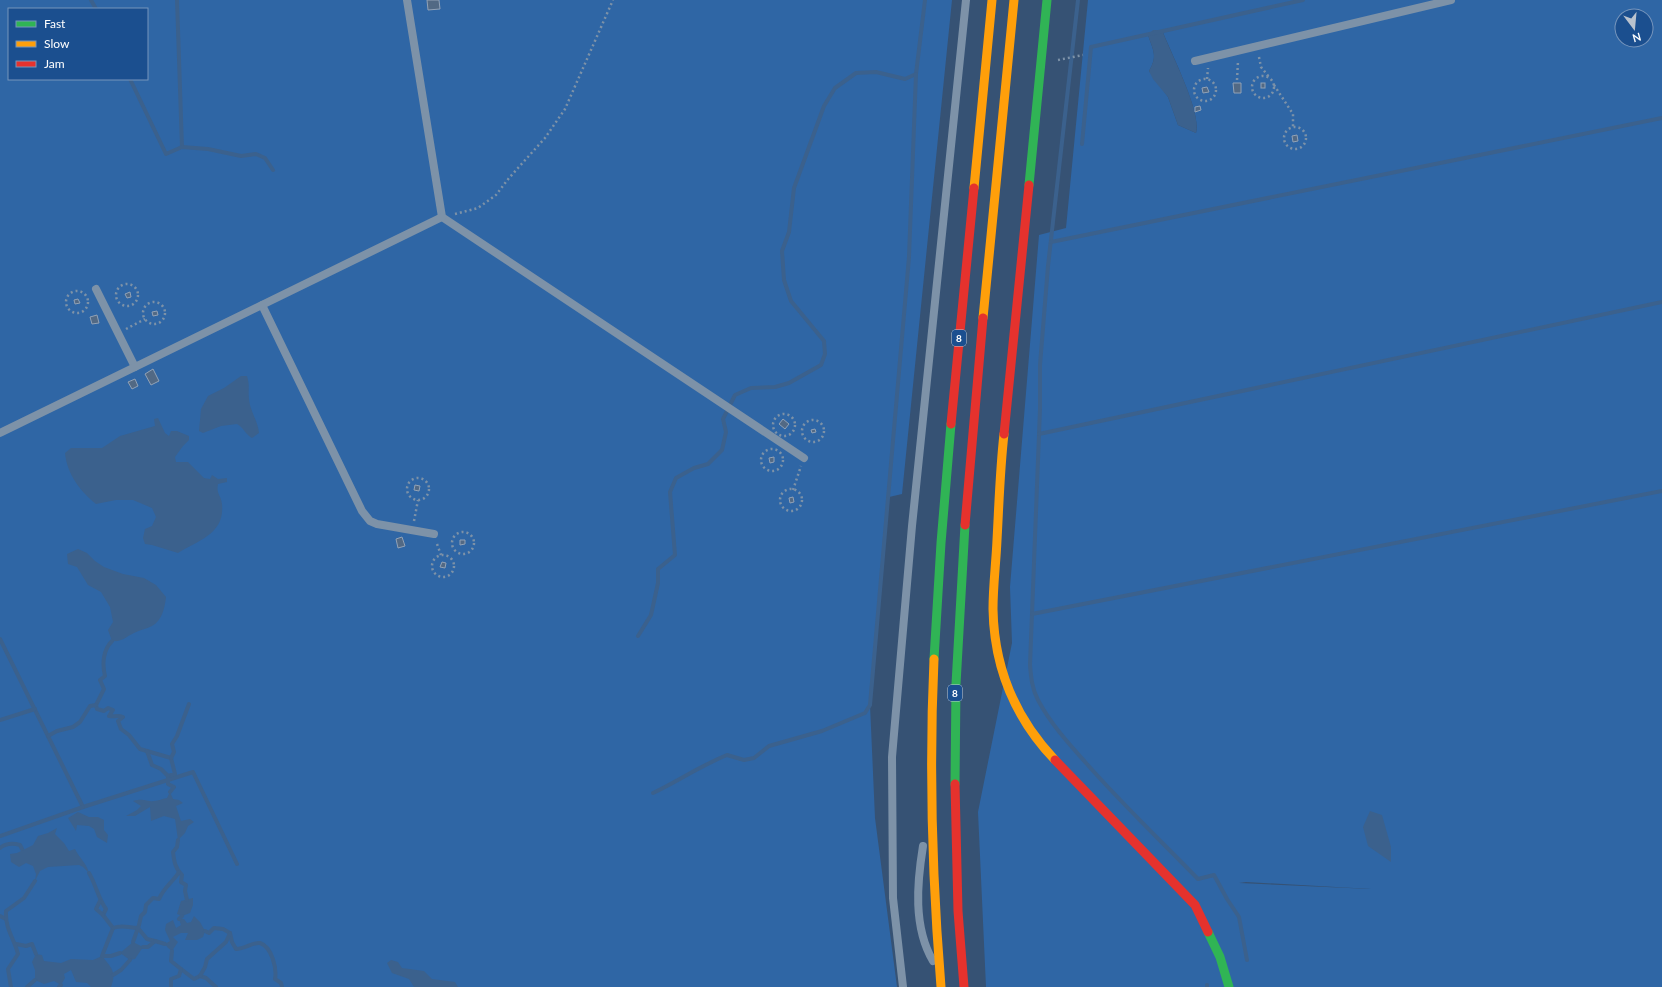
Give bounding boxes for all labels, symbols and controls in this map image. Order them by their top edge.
legend [8,8,148,80]
north arrow [1614,8,1654,48]
text: Fast [44,16,66,31]
text: N [1631,31,1643,46]
text: Slow [44,36,70,51]
text: Jam [44,56,65,71]
road number: 8 [952,330,966,346]
road number: 8 [948,685,962,701]

